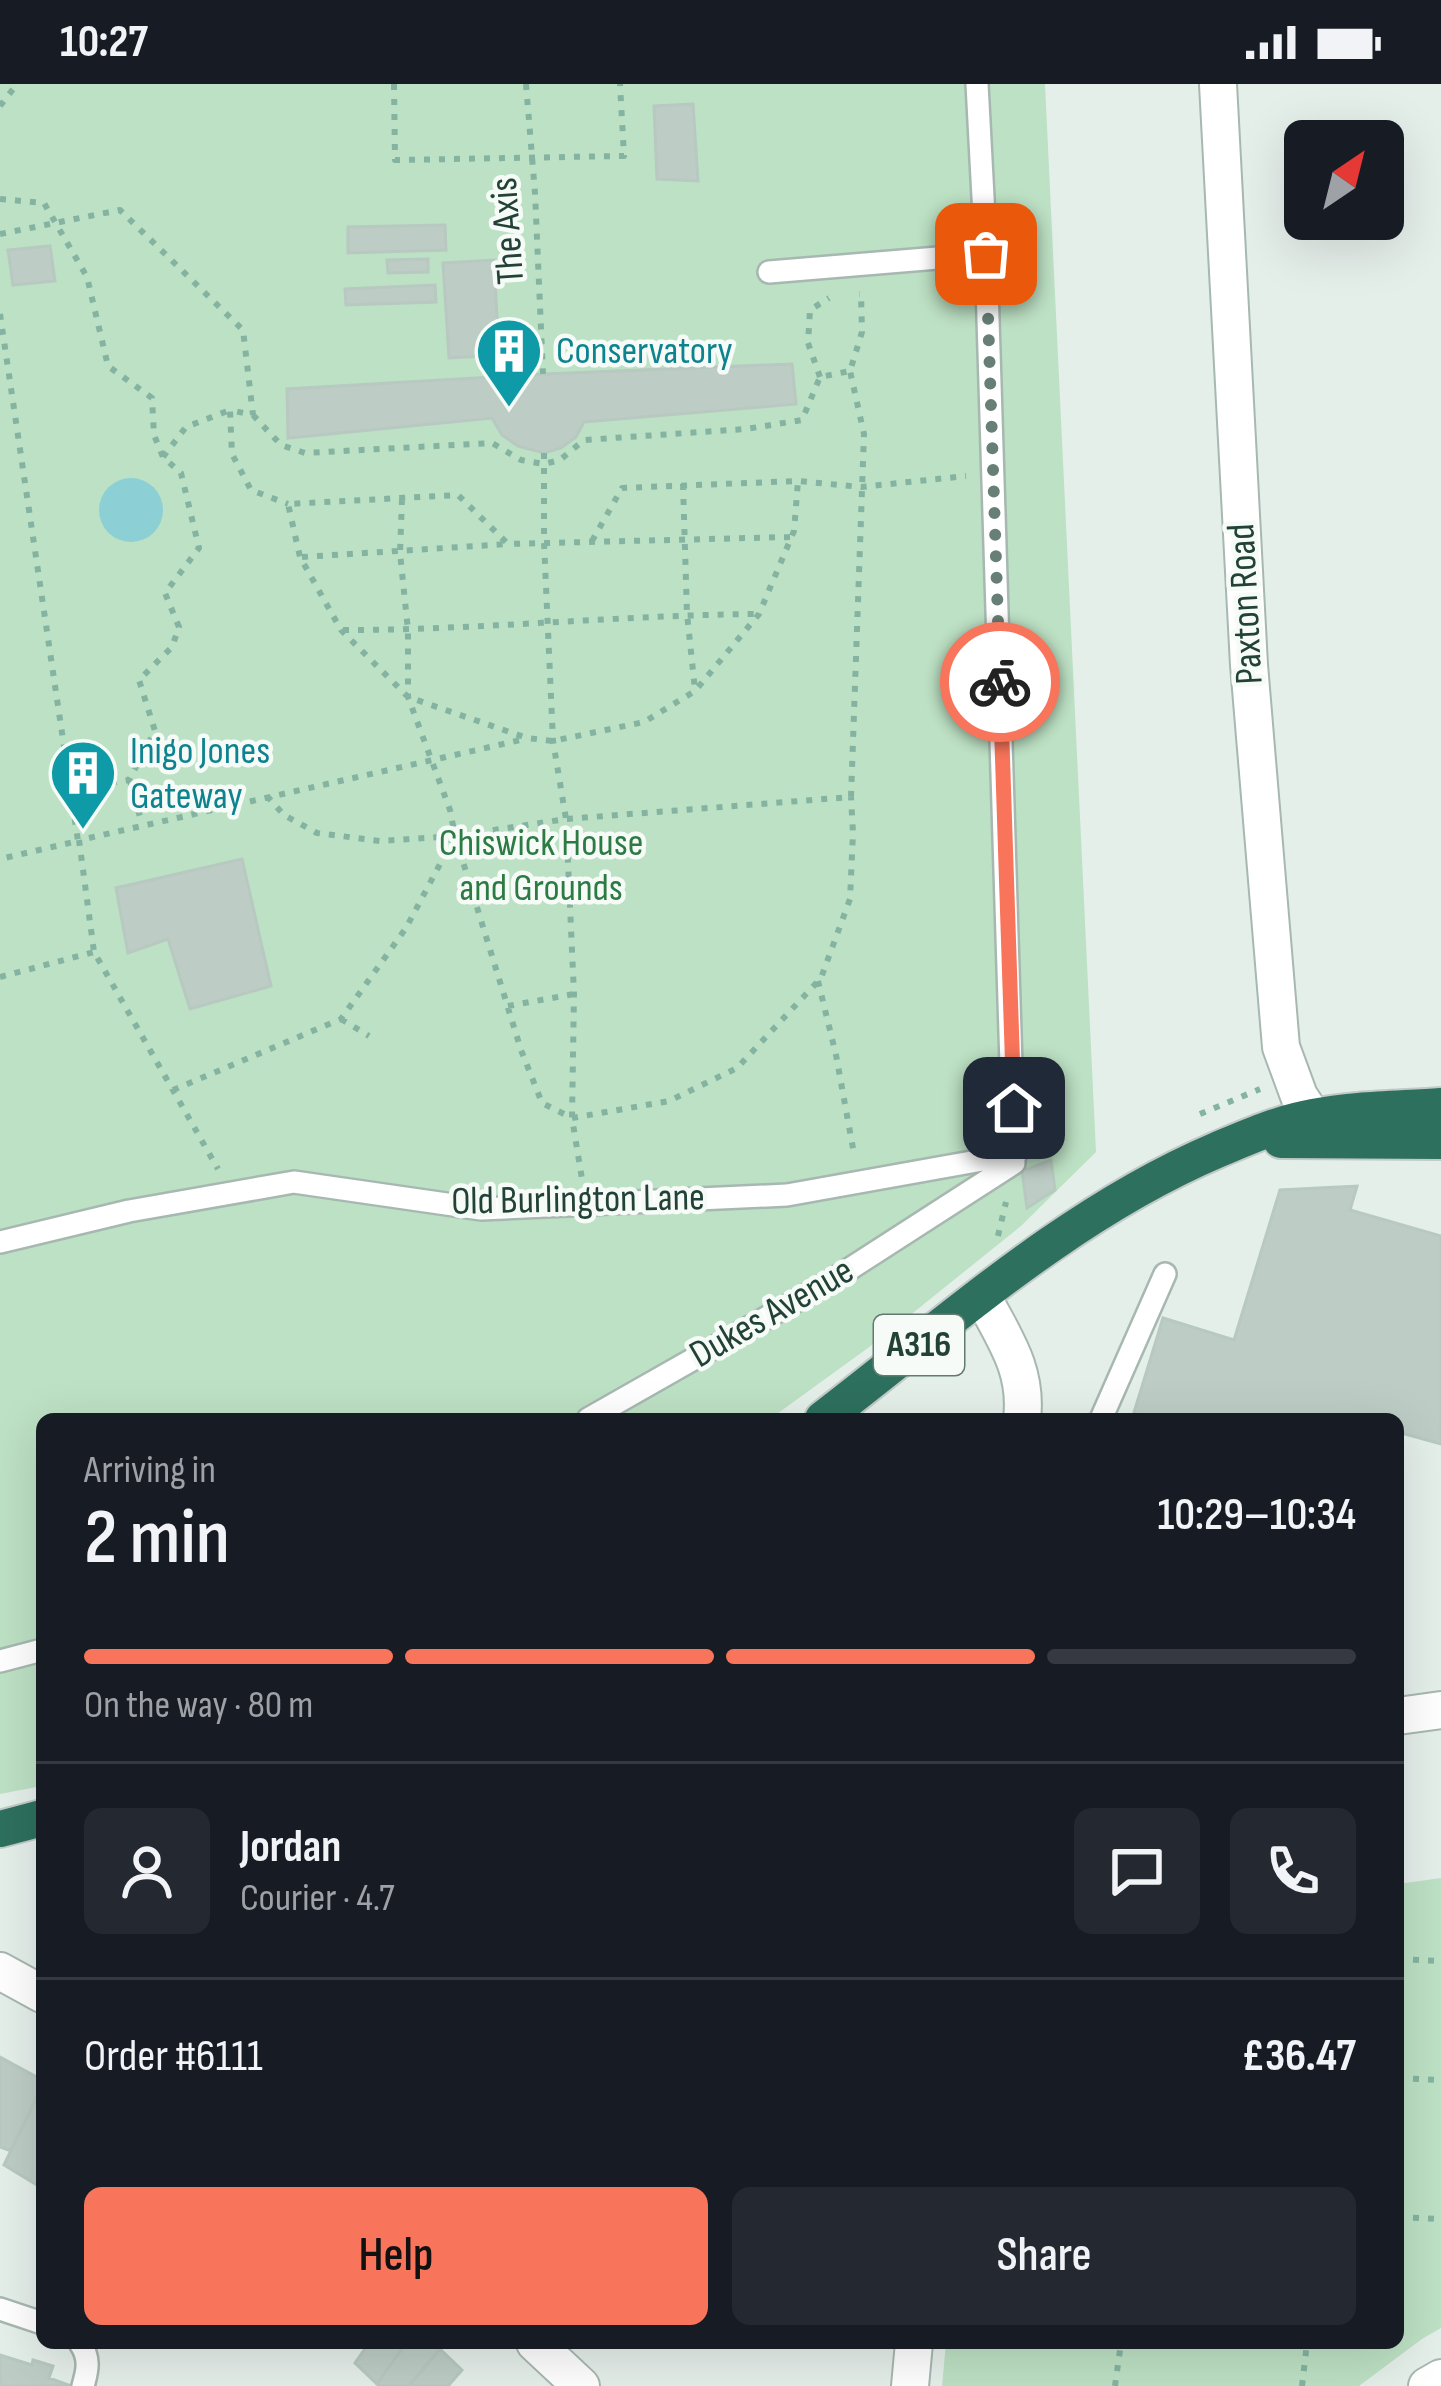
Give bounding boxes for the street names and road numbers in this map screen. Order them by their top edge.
street label: The Axis [481,176,535,286]
street label: Paxton Road [1218,522,1274,686]
street label: Old Burlington Lane [451,1174,705,1226]
street label: Dukes Avenue [682,1247,862,1379]
road number: A316 [874,1315,964,1375]

